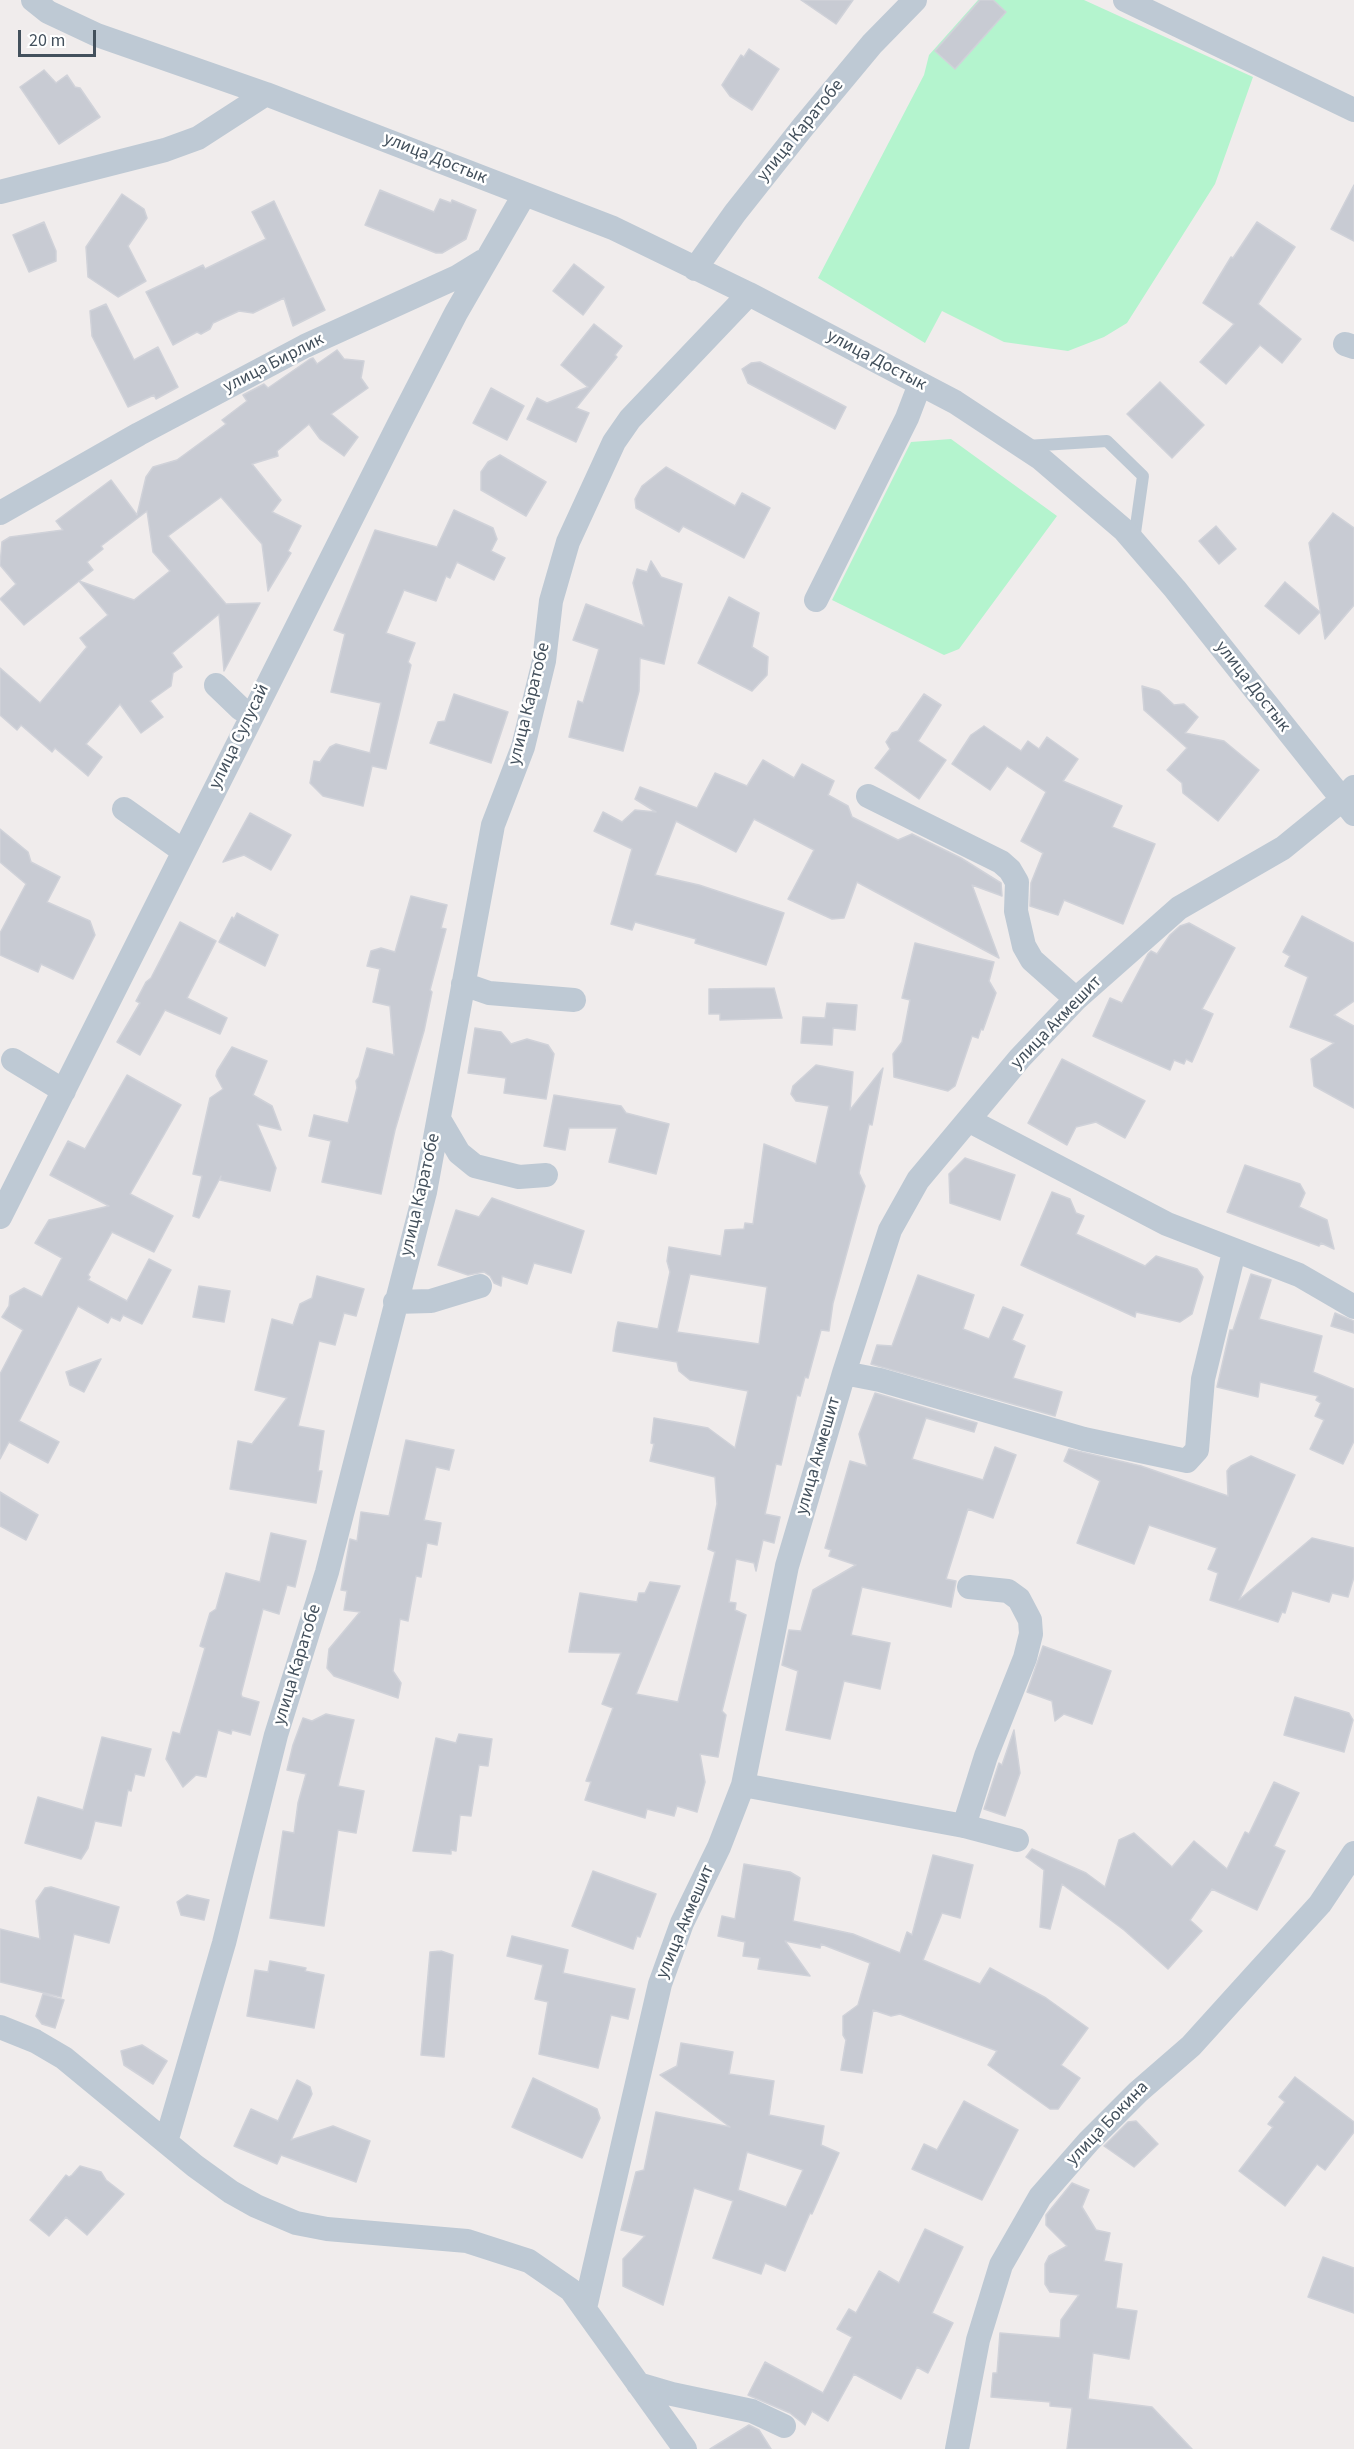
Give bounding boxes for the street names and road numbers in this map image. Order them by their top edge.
street label: улица Каратобе [753,75,849,187]
street label: улица Достык [380,128,490,190]
street label: улица Достык [823,326,929,396]
street label: улица Бирлик [220,329,328,399]
street label: улица Достык [1210,637,1294,737]
street label: улица Каратобе [504,641,556,767]
street label: улица Сулусай [205,681,275,793]
street label: улица Акмешит [1007,972,1107,1074]
street label: улица Каратобе [396,1131,446,1259]
street label: улица Акмешит [792,1395,846,1517]
street label: улица Каратобе [269,1602,327,1728]
street label: улица Акмешит [652,1862,720,1982]
street label: улица Бокина [1062,2077,1154,2171]

